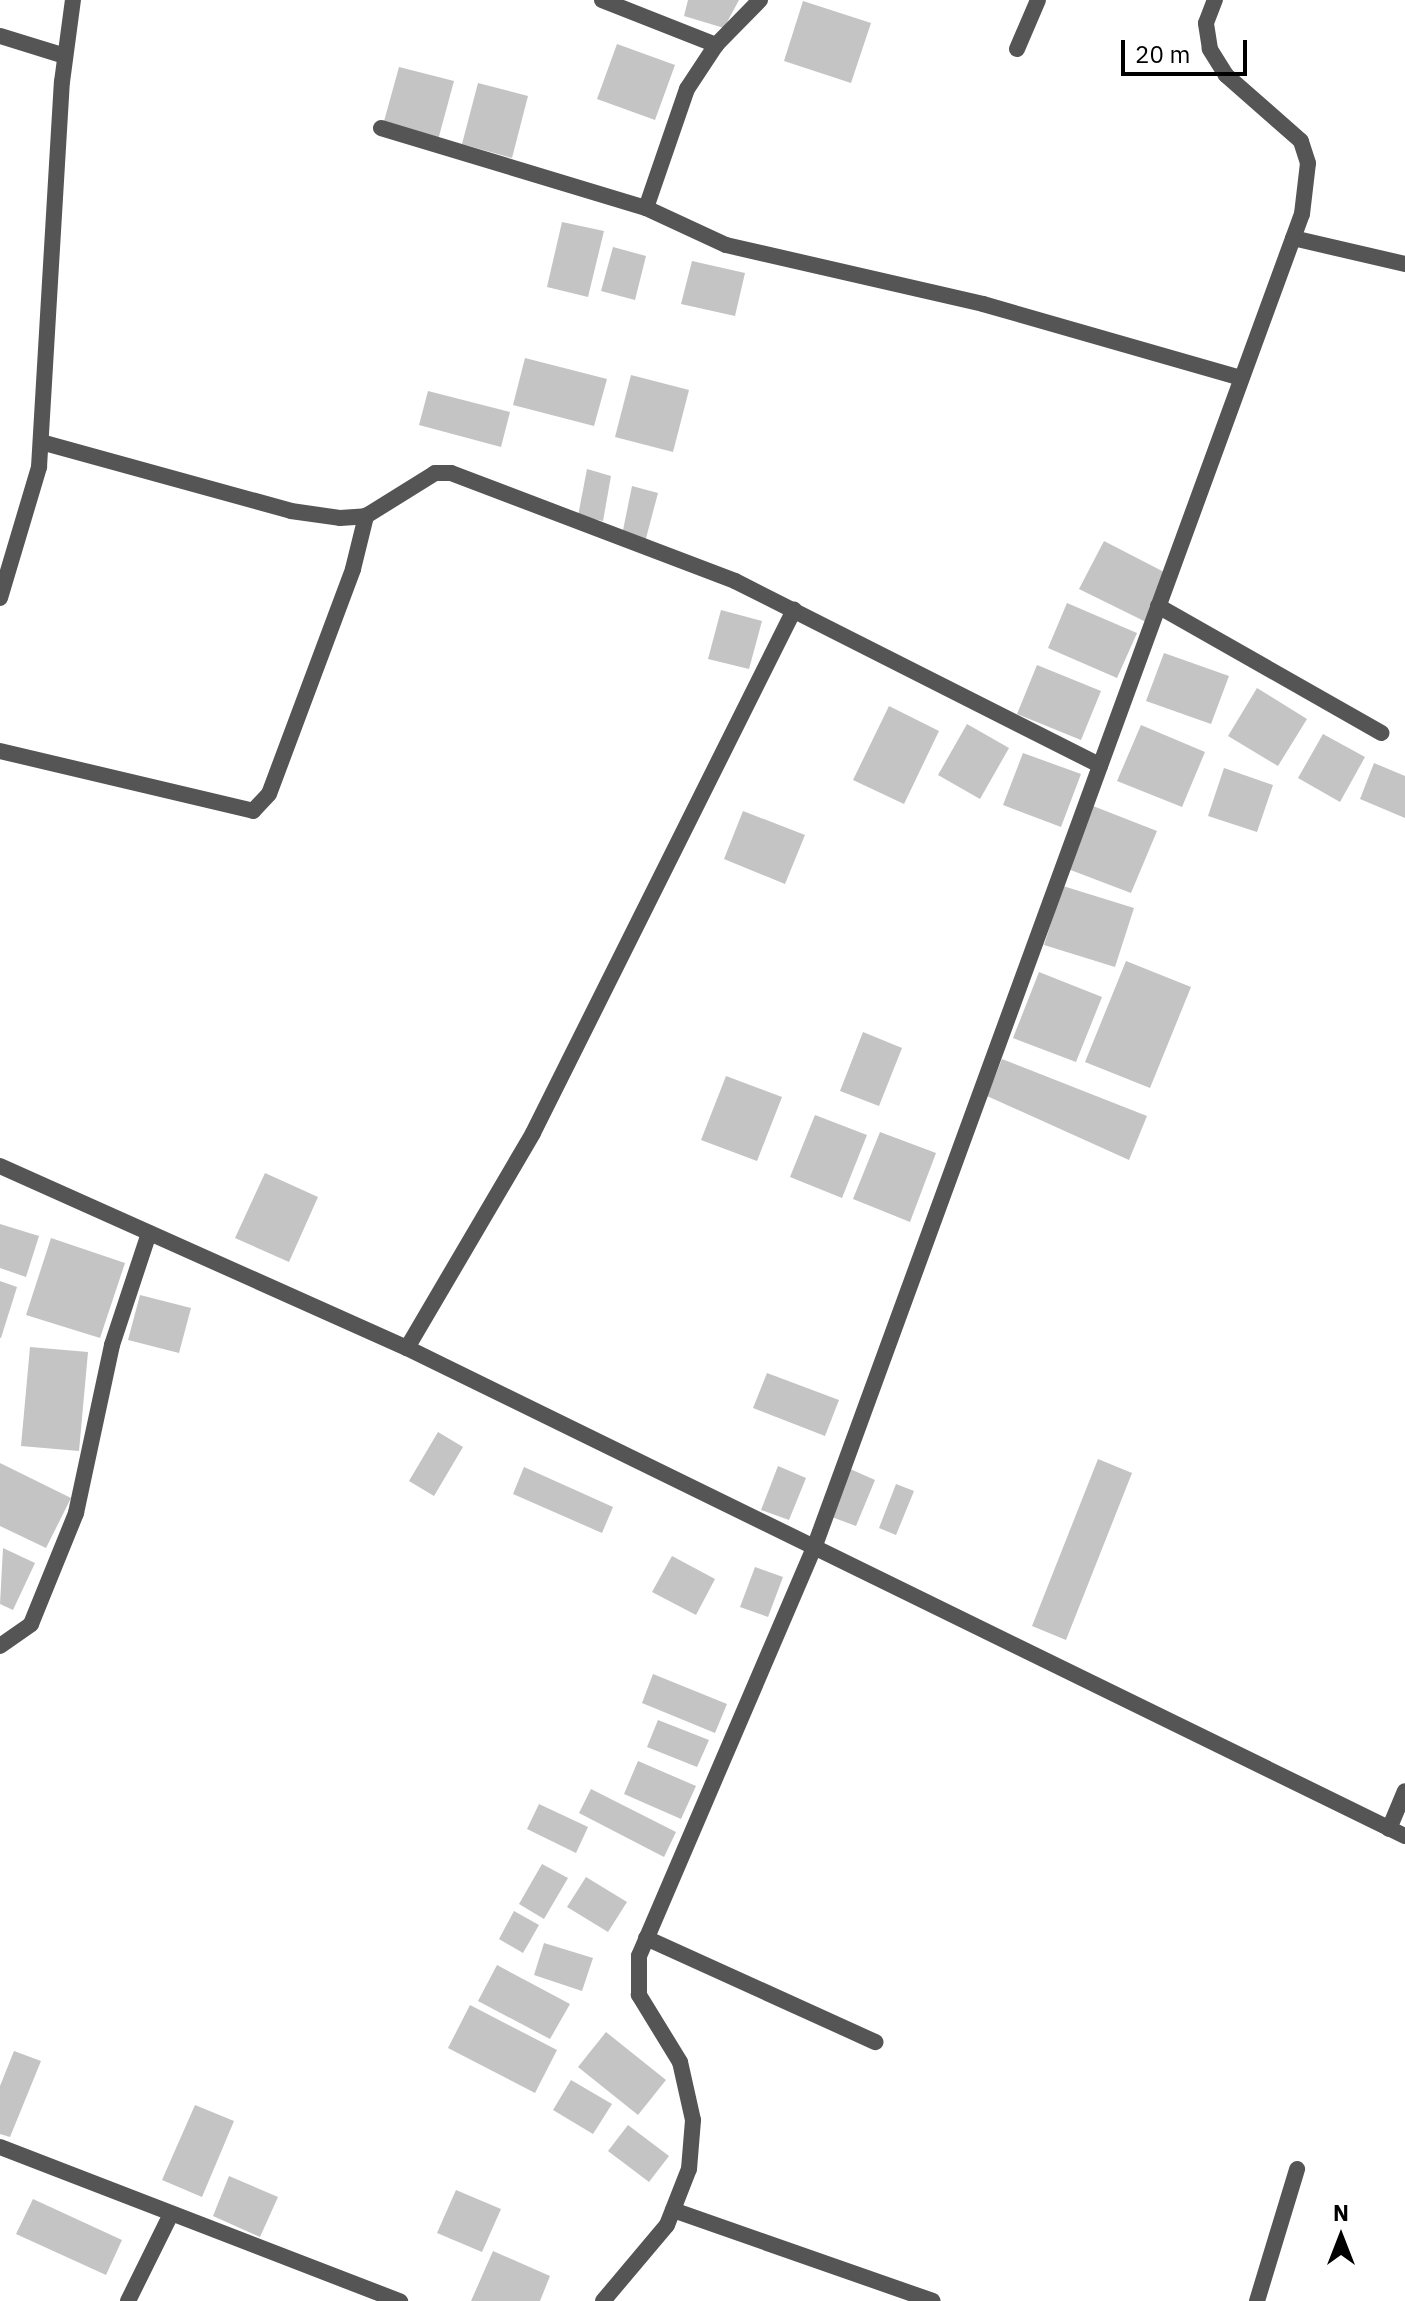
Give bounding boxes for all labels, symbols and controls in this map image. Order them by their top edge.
scale bar [1125,24,1251,74]
text: 20 m [1135,38,1190,70]
north arrow [1301,2197,1381,2277]
text: N [1333,2198,1349,2227]

